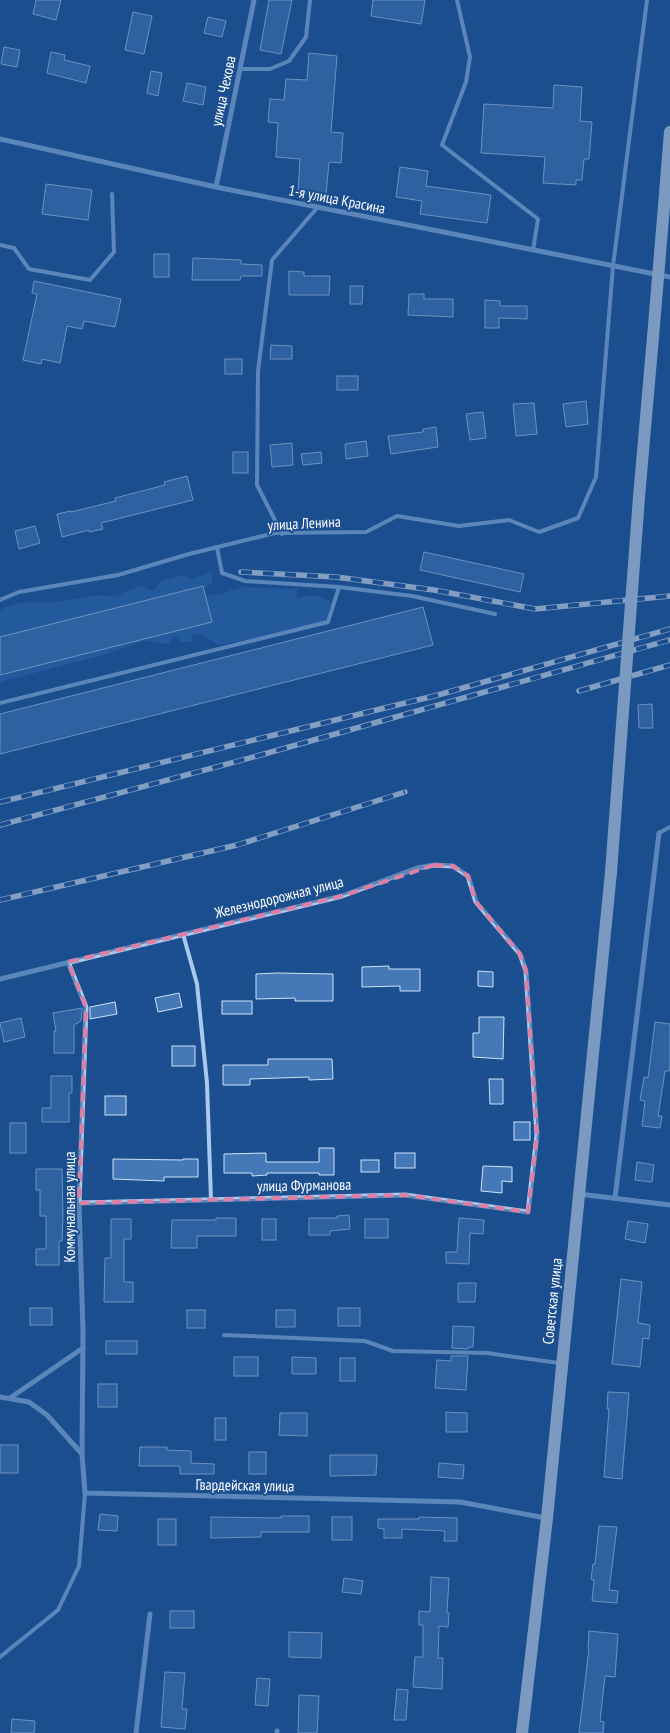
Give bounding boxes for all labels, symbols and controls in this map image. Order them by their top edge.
street label: улица Чехова [206,54,240,128]
street label: 1-я улица Красина [287,180,387,218]
street label: улица Ленина [267,512,341,534]
street label: Железнодорожная улица [212,872,345,922]
street label: Коммунальная улица [60,1152,79,1262]
street label: улица Фурманова [257,1175,351,1195]
street label: Советская улица [538,1257,566,1345]
street label: Гвардейская улица [195,1475,295,1495]

